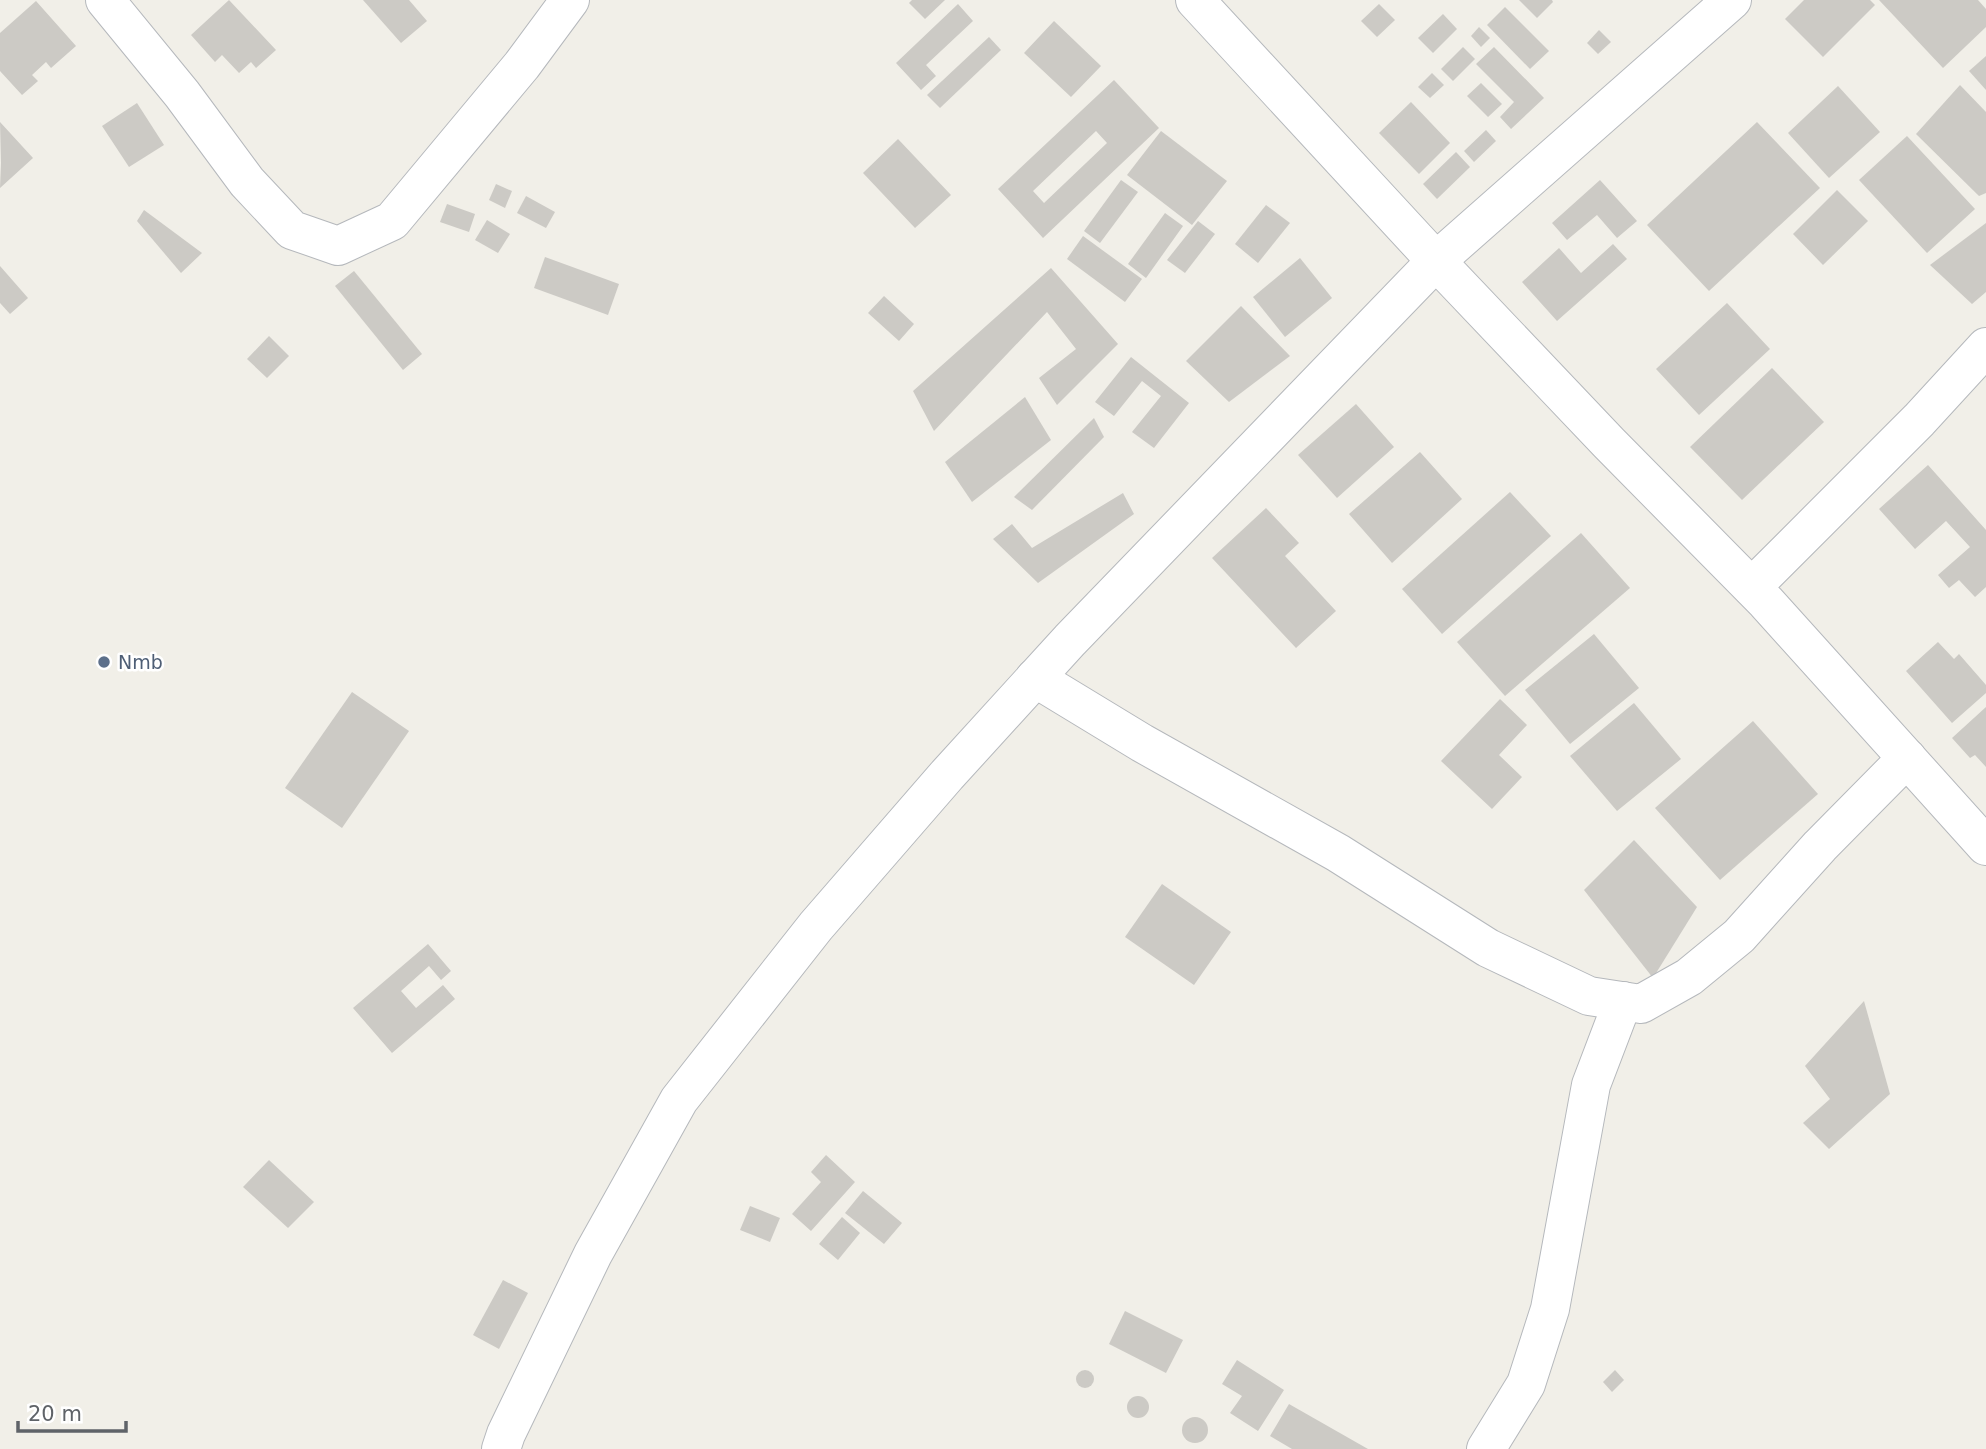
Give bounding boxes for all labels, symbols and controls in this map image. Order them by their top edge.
place label: Nmb [118,651,163,673]
marker: Nmb [96,654,112,670]
scale bar [18,1390,126,1434]
text: 20 m [28,1402,82,1426]

